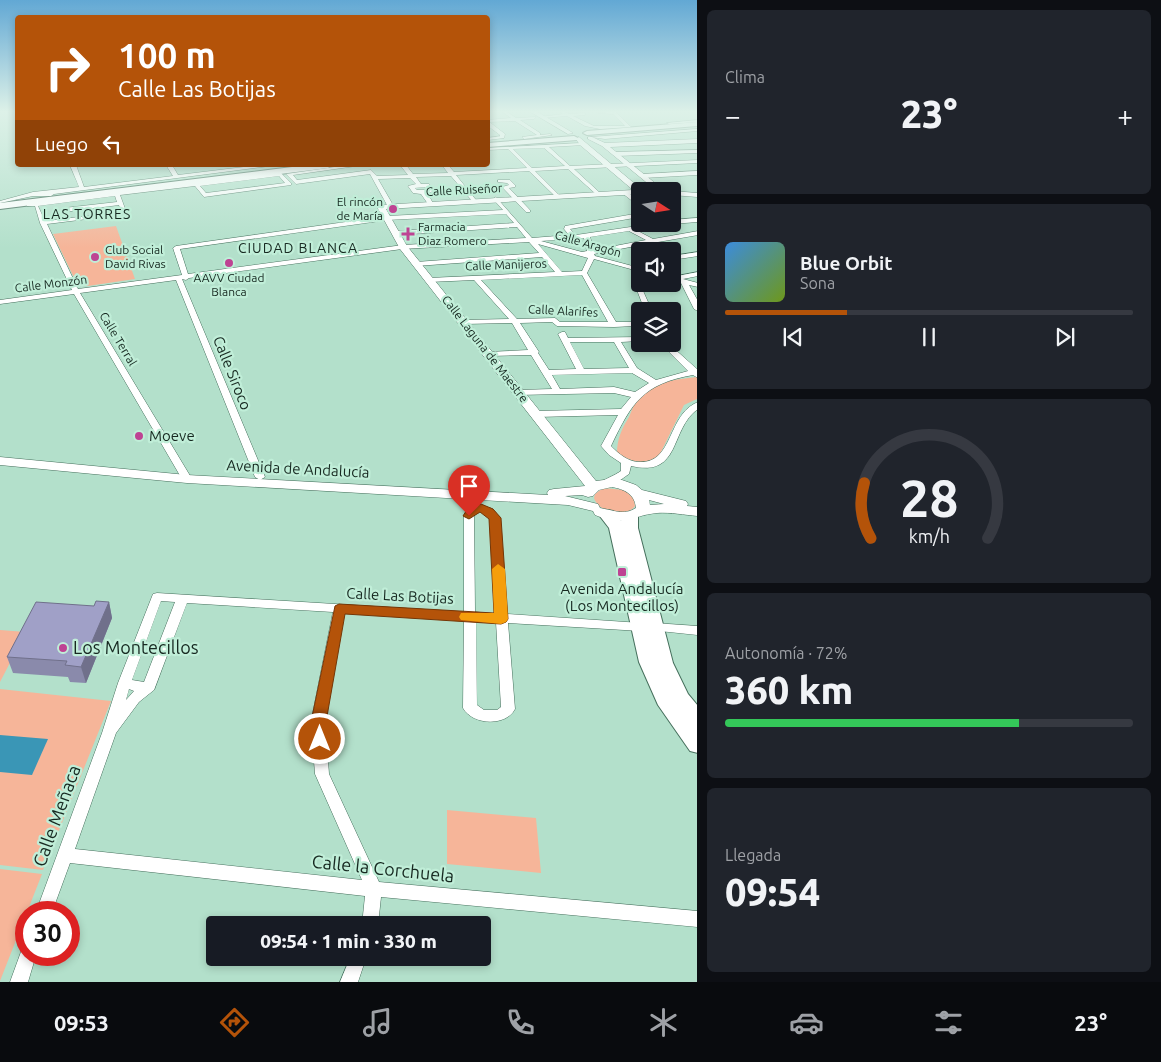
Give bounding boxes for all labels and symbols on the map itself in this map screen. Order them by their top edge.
street label: Calle Ruiseñor [425,181,503,198]
north arrow [631,182,681,232]
place label: El rincón de María [336,195,383,222]
marker: El rincón de María [387,203,399,215]
district label: LAS TORRES [43,206,131,222]
place label: Farmacia Diaz Romero [418,220,487,247]
marker: Farmacia Diaz Romero [402,228,414,240]
street label: Calle Aragón [553,228,623,259]
district label: CIUDAD BLANCA [238,240,358,256]
place label: Club Social David Rivas [105,243,166,270]
marker: Club Social David Rivas [89,251,101,263]
marker: AAVV Ciudad Blanca [223,257,235,269]
street label: Calle Manijeros [465,257,547,272]
place label: AAVV Ciudad Blanca [193,271,265,298]
street label: Calle Monzón [14,273,88,294]
street label: Calle Laguna de Maestre [440,293,531,405]
street label: Calle Alarifes [528,302,598,319]
street label: Calle Terral [97,310,140,368]
street label: Calle Siroco [210,333,255,412]
place label: Moeve [149,427,195,444]
marker: Moeve [133,430,145,442]
street label: Avenida de Andalucía [226,456,370,481]
pin [448,465,490,516]
marker: Avenida Andalucía (Los Montecillos) [616,566,628,578]
place label: Avenida Andalucía (Los Montecillos) [561,580,683,614]
street label: Calle Las Botijas [346,584,454,607]
place label: Los Montecillos [73,637,199,657]
marker: Los Montecillos [57,642,69,654]
position arrow [293,712,345,764]
street label: Calle Meñaca [28,762,84,869]
street label: Calle la Corchuela [311,851,455,885]
speed limit sign: 30 [15,901,80,966]

